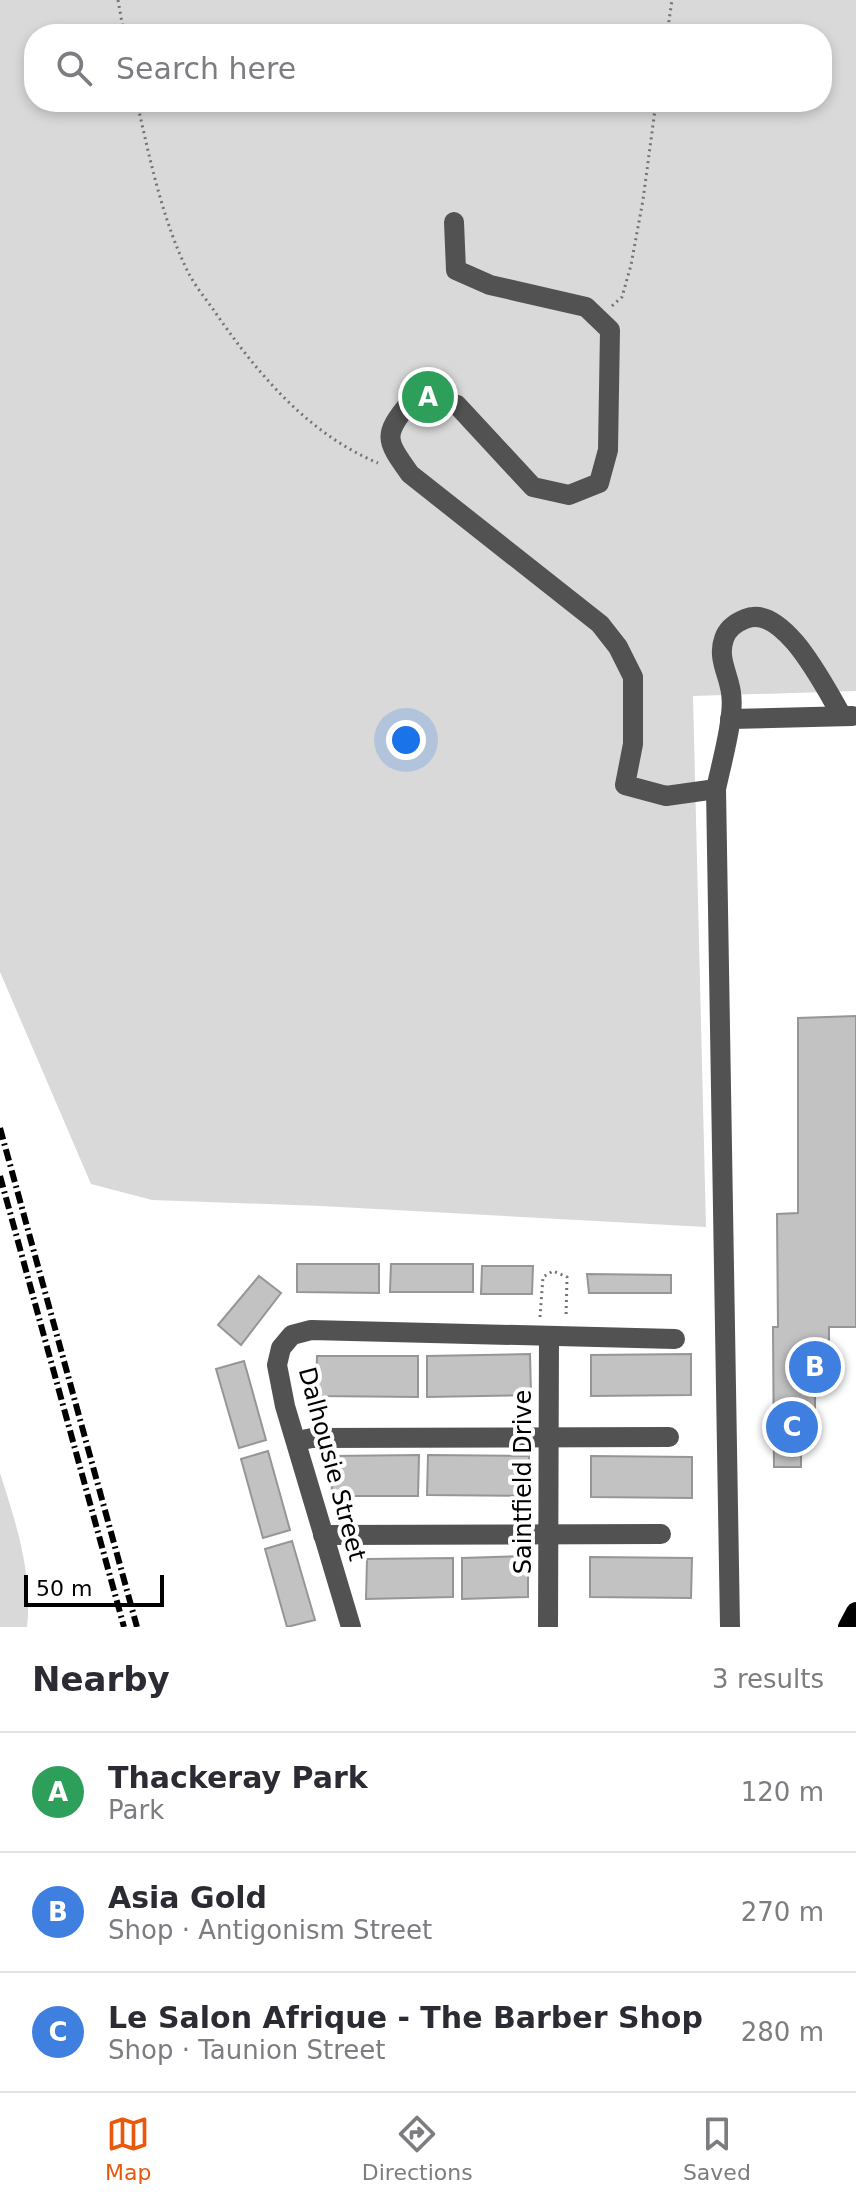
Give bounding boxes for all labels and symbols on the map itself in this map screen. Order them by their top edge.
pin: A [402,367,454,427]
your location [386,720,426,760]
pin: B [789,1337,841,1397]
street label: Dalhousie Street [293,1364,371,1564]
street label: Saintfield Drive [509,1390,537,1574]
pin: C [766,1397,818,1457]
scale bar [24,1571,164,1607]

